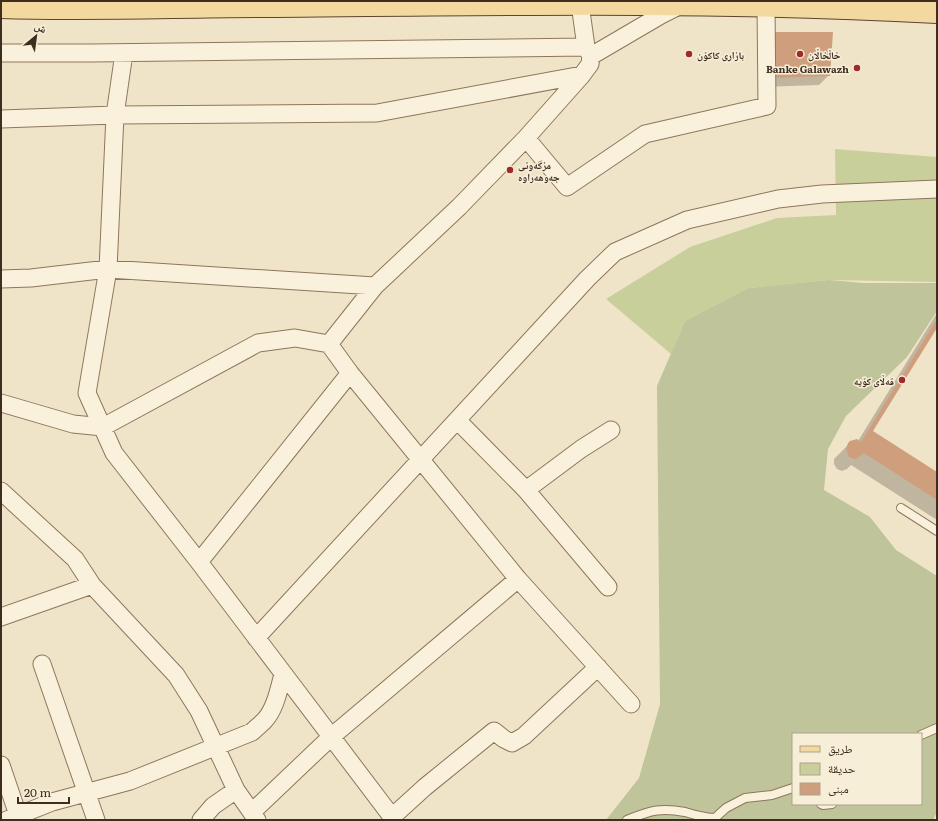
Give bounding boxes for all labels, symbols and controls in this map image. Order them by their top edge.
north arrow [16,16,56,56]
text: ش [32,17,51,37]
place label: بازاڕی کاکۆن [697,47,744,62]
place label: خاڵخاڵان [808,47,841,62]
marker: بازاڕی کاکۆن [684,49,694,59]
marker: خاڵخاڵان [795,49,805,59]
place label: Banke Galawazh [766,61,849,76]
marker: Banke Galawazh [852,63,862,73]
place label: مزگه‌وتی جه‌وهه‌راوه [518,157,560,184]
marker: مزگه‌وتی جه‌وهه‌راوه [505,165,515,175]
place label: قەڵای کۆیە [854,373,894,388]
marker: قەڵای کۆیە [897,375,907,385]
legend [792,733,922,805]
text: طريق [828,739,853,757]
text: حديقة [828,759,856,777]
scale bar [18,779,69,805]
text: مبنى [828,779,849,797]
text: 20 m [24,783,51,801]

